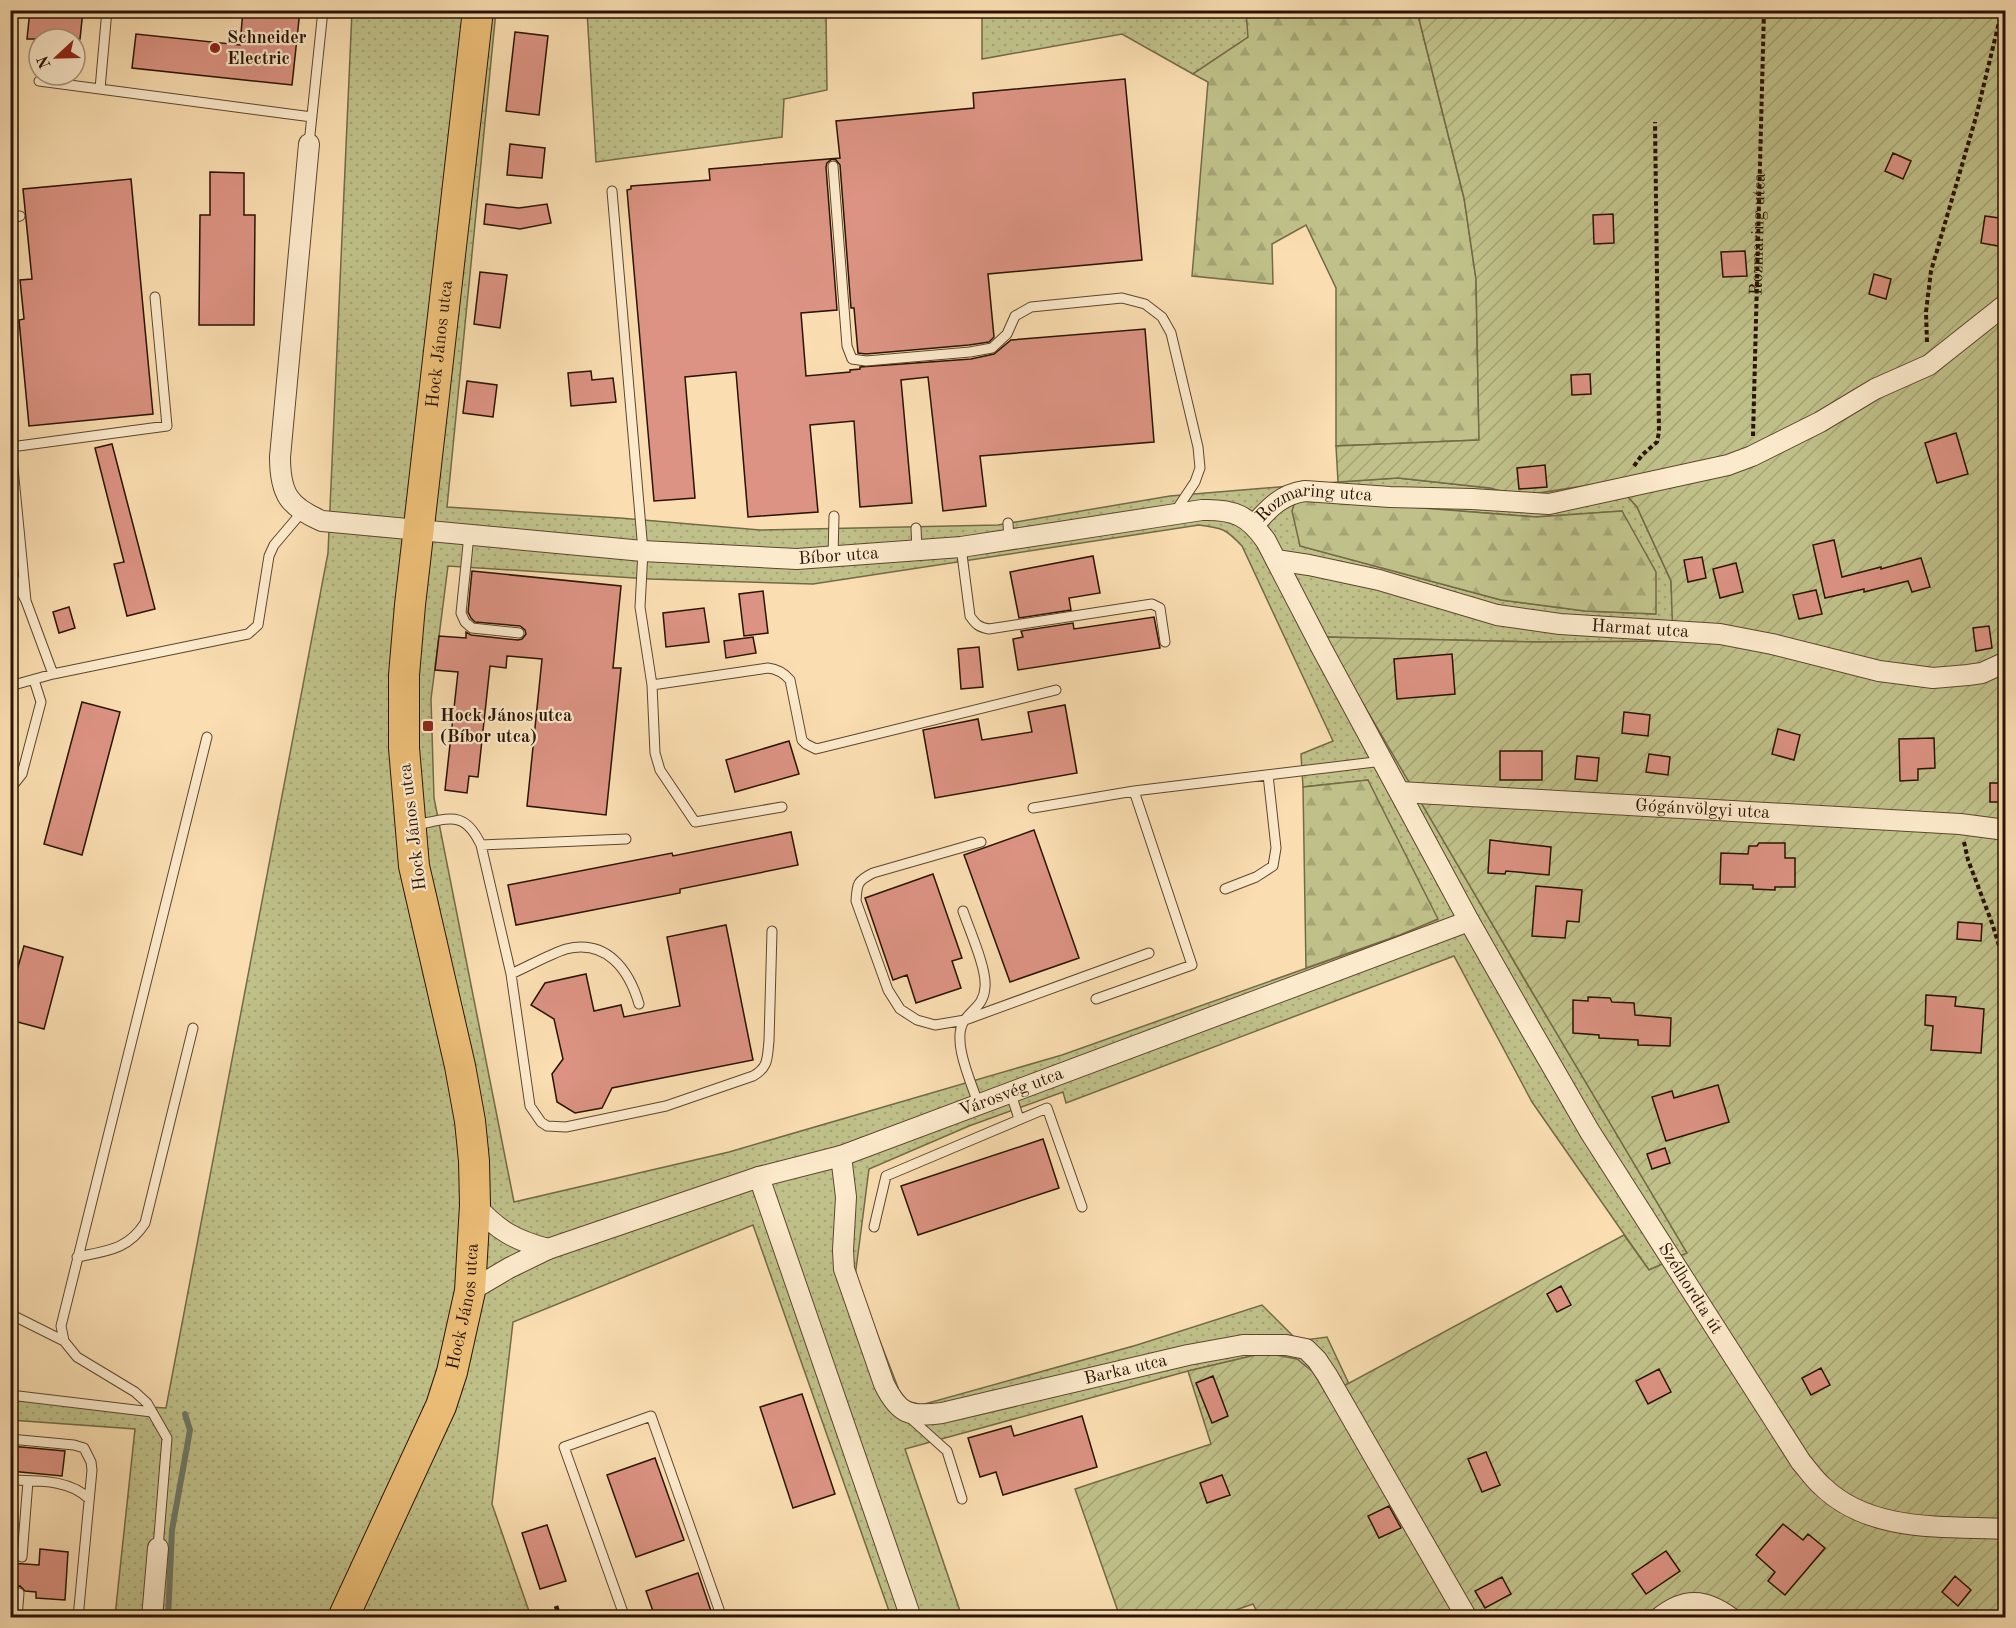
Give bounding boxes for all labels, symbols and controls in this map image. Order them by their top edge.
north arrow [27,27,87,87]
place label: Schneider Electric [227,29,307,68]
marker: Schneider Electric [208,41,222,55]
text: N [35,52,55,71]
street label: Rozmaring utca [1748,173,1769,295]
street label: Hock János utca [424,279,456,409]
street label: Rozmaring utca [1253,482,1373,525]
street label: Bíbor utca [798,544,879,568]
street label: Harmat utca [1591,617,1690,641]
place label: Hock János utca (Bíbor utca) [440,707,572,746]
marker: Hock János utca (Bíbor utca) [421,719,435,733]
street label: Hock János utca [396,762,430,892]
street label: Gógánvölgyi utca [1634,796,1771,822]
street label: Városvég utca [957,1065,1066,1120]
street label: Szélhordta út [1655,1240,1726,1337]
street label: Hock János utca [444,1243,482,1371]
street label: Barka utca [1082,1351,1169,1388]

